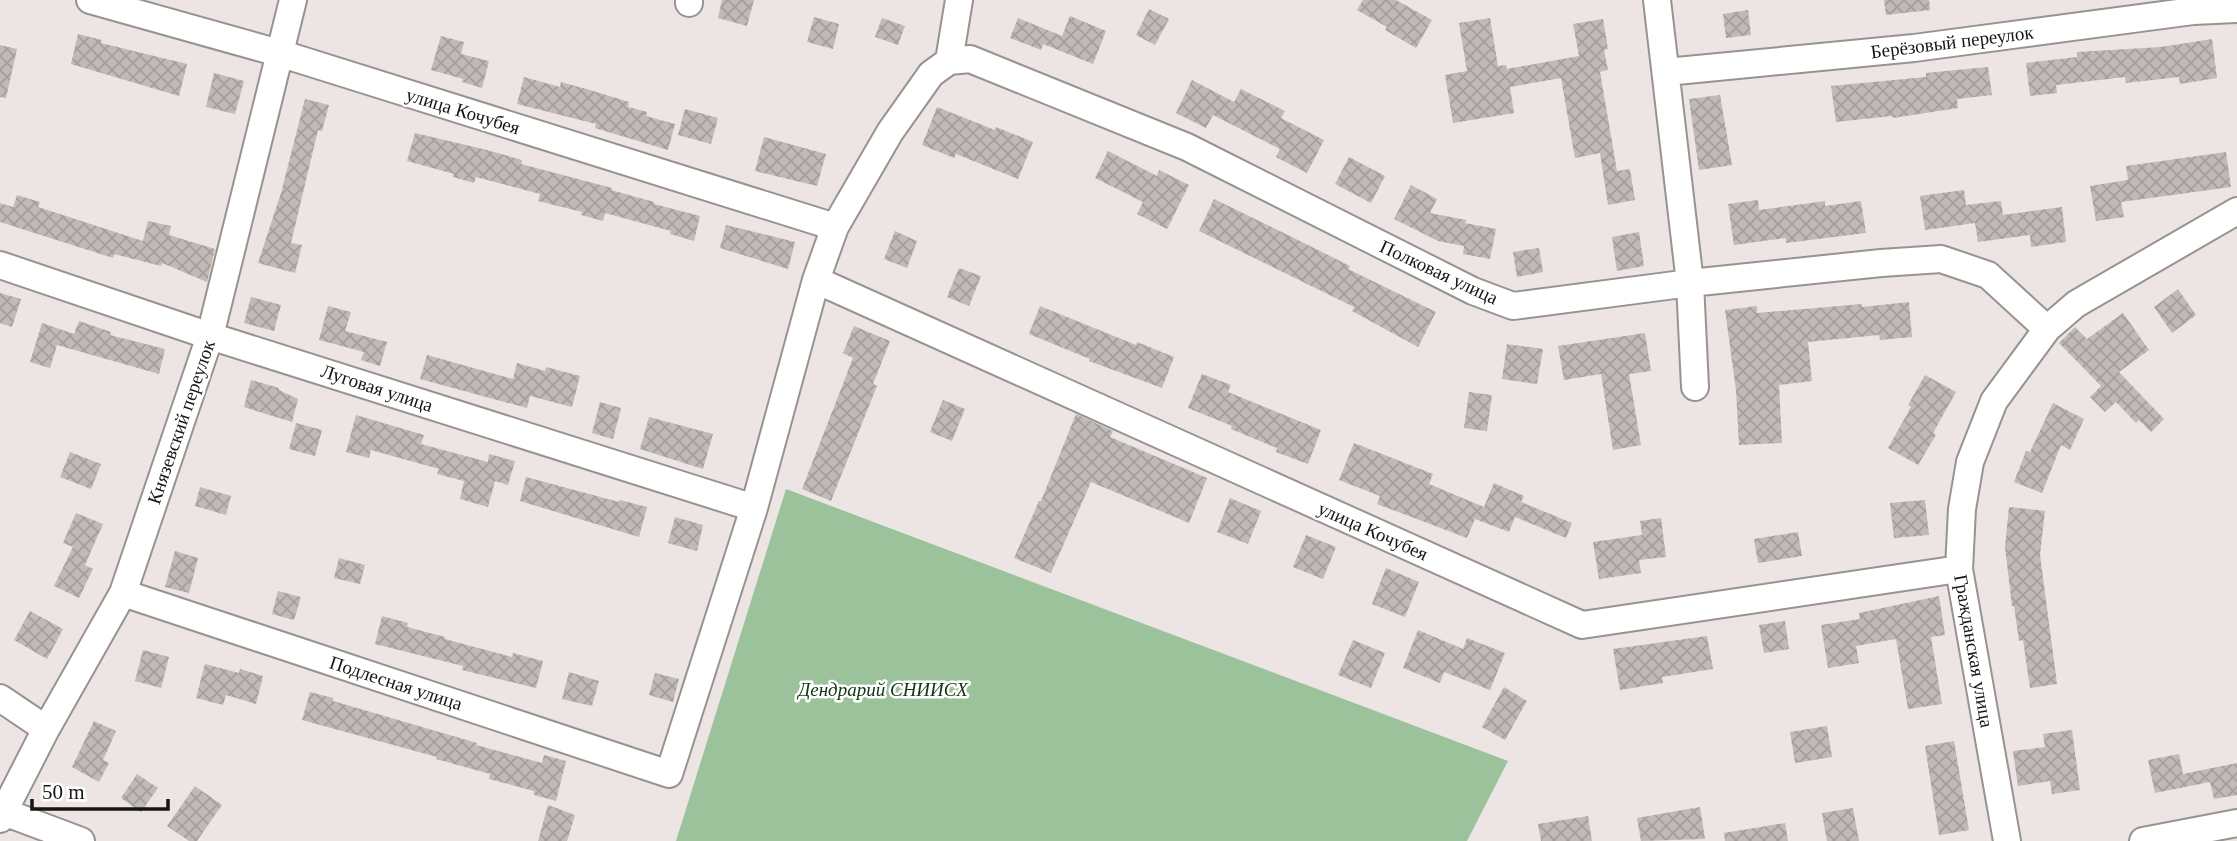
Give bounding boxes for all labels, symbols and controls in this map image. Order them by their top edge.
street label: Берёзовый переулок [1869,22,2035,62]
street label: улица Кочубея [404,84,523,138]
street label: Полковая улица [1377,235,1502,309]
street label: Князевский переулок [143,337,219,507]
street label: Луговая улица [318,360,436,416]
street label: улица Кочубея [1315,497,1431,565]
street label: Гражданская улица [1950,573,1998,730]
street label: Подлесная улица [327,652,465,715]
park label: Дендрарий СНИИСХ [796,679,969,700]
scale bar [32,768,168,812]
text: 50 m [42,780,85,804]

